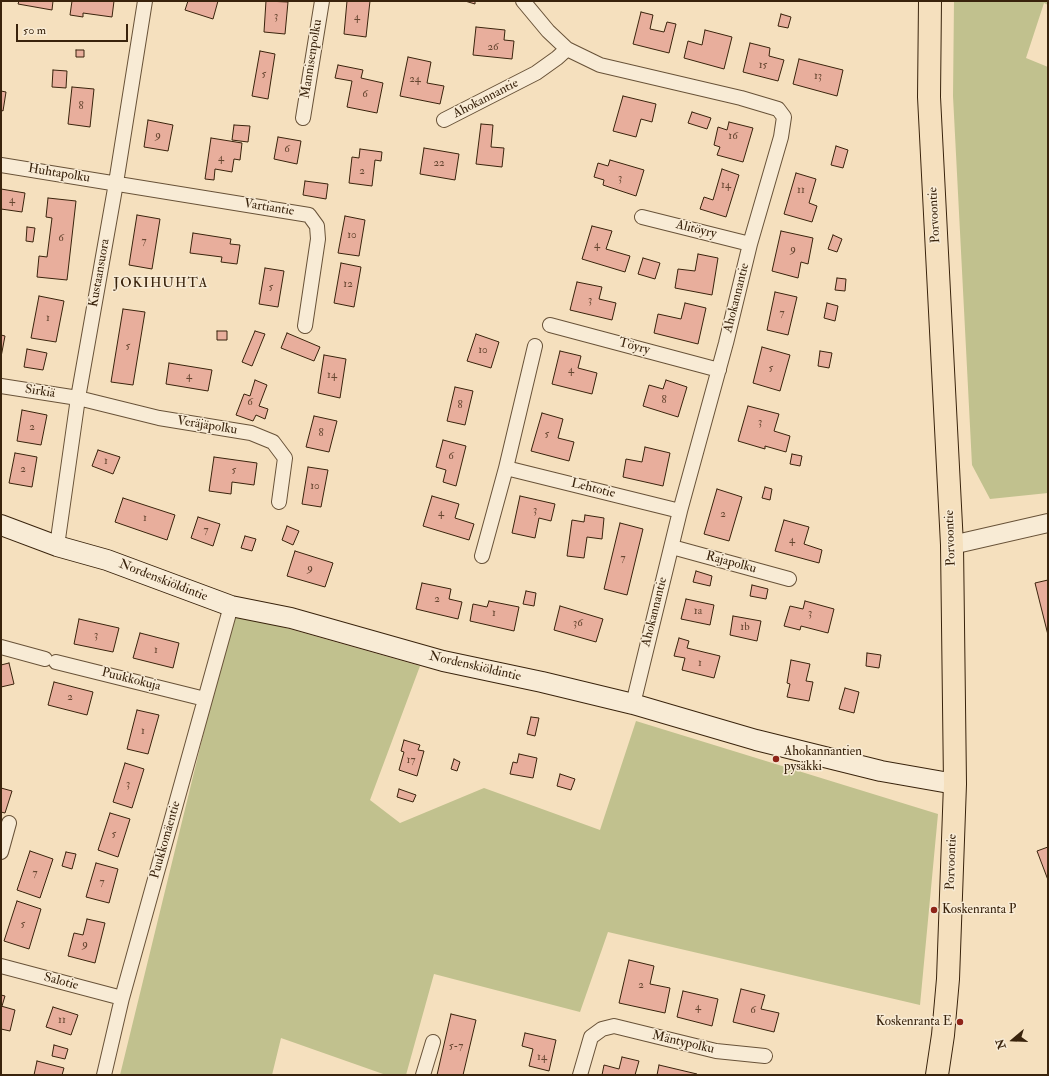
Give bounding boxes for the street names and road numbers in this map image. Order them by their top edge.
street label: Mannisenpolku [298,18,326,100]
street label: Ahokannantie [451,76,521,122]
street label: Huhtapolku [27,161,91,187]
street label: Porvoontie [926,187,944,243]
street label: Vartiantie [243,196,295,220]
street label: Alitöyry [674,217,718,243]
street label: Kustaansuora [86,238,114,308]
street label: Ahokannantie [721,262,753,334]
street label: Töyry [617,335,651,359]
street label: Sirkiä [24,382,56,402]
street label: Veräjäpolku [176,414,238,438]
street label: Lehtotie [569,476,617,502]
street label: Porvoontie [942,510,960,566]
street label: Rajapolku [704,549,758,577]
street label: Nordenskiöldintie [116,557,210,605]
street label: Ahokannantie [639,576,671,648]
street label: Nordenskiöldintie [427,649,523,685]
street label: Puukkokuja [100,665,162,695]
street label: Puukkomäentie [147,799,185,881]
street label: Porvoontie [943,834,961,890]
street label: Salotie [42,970,80,994]
street label: Mäntypolku [650,1028,716,1058]

